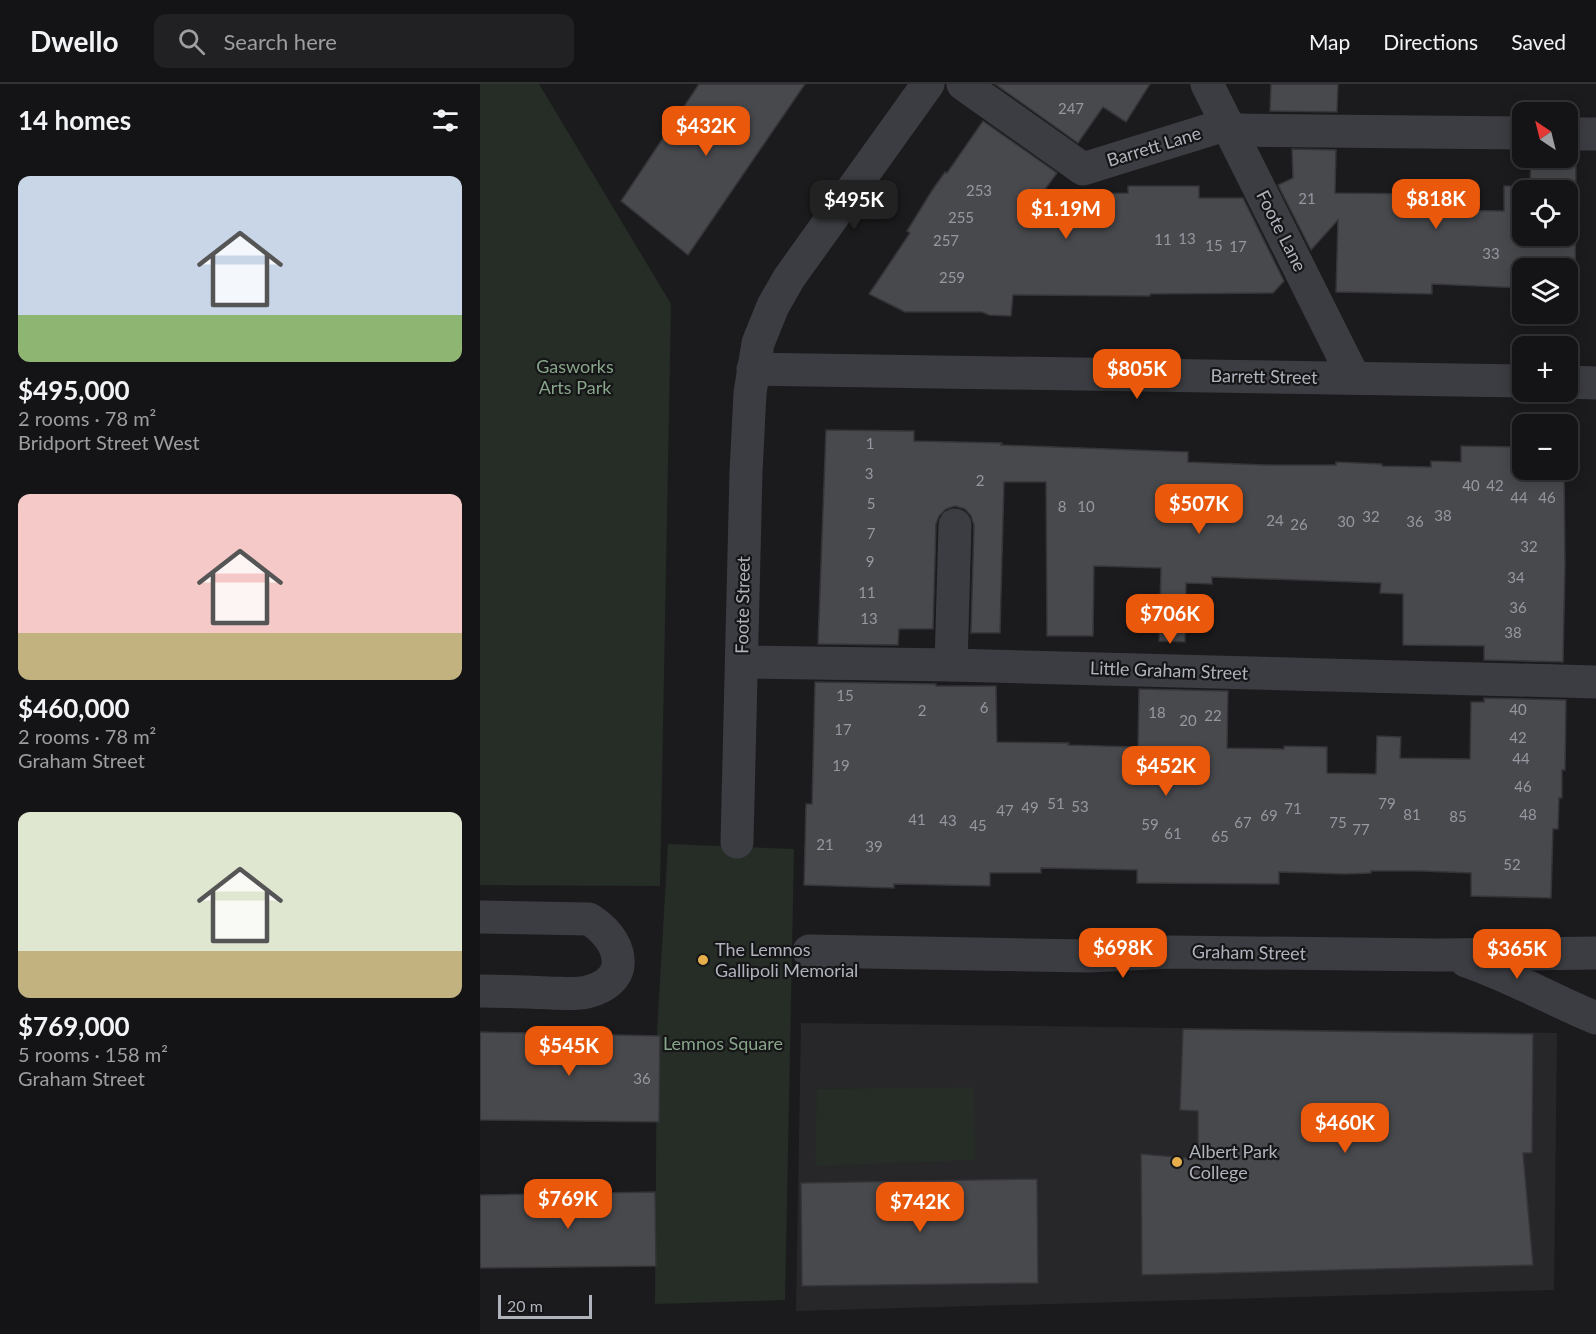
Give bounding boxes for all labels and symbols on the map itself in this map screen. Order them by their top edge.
house number: 247 [1058,99,1084,117]
north arrow [1512,102,1578,168]
pin: $432K [664,106,748,157]
street label: Barrett Lane [1104,121,1203,171]
pin: $818K [1394,179,1478,230]
pin: $495K [812,180,896,231]
house number: 253 [966,181,992,199]
street label: Foote Lane [1252,186,1312,275]
pin: $1.19M [1017,189,1115,240]
house number: 21 [1298,189,1316,207]
house number: 255 [948,208,974,226]
house number: 13 [1178,229,1196,247]
house number: 11 [1154,230,1172,248]
house number: 257 [933,231,959,249]
house number: 15 [1205,236,1223,254]
house number: 17 [1229,237,1247,255]
house number: 33 [1482,244,1500,262]
house number: 259 [939,268,965,286]
pin: $805K [1095,349,1179,400]
park label: Gasworks Arts Park [536,355,614,398]
street label: Barrett Street [1210,364,1318,388]
house number: 1 [866,434,874,452]
house number: 3 [865,464,873,482]
house number: 2 [976,471,984,489]
house number: 40 [1462,476,1480,494]
house number: 42 [1486,476,1504,494]
pin: $507K [1157,484,1241,535]
house number: 44 [1510,488,1528,506]
house number: 46 [1538,488,1556,506]
house number: 5 [867,494,875,512]
house number: 8 [1058,497,1066,515]
house number: 10 [1077,497,1095,515]
house number: 38 [1434,506,1452,524]
house number: 32 [1362,507,1380,525]
house number: 24 [1266,511,1284,529]
house number: 30 [1337,512,1355,530]
house number: 36 [1406,512,1424,530]
house number: 26 [1290,515,1308,533]
house number: 7 [867,524,876,542]
house number: 32 [1520,537,1538,555]
house number: 9 [866,552,874,570]
street label: Foote Street [730,555,754,654]
house number: 34 [1507,568,1525,586]
house number: 11 [858,583,876,601]
pin: $706K [1128,594,1212,645]
house number: 36 [1509,598,1527,616]
house number: 13 [860,609,878,627]
house number: 38 [1504,623,1522,641]
street label: Little Graham Street [1090,656,1249,684]
house number: 15 [836,686,854,704]
house number: 6 [980,698,989,716]
house number: 40 [1509,700,1527,718]
house number: 2 [918,701,926,719]
house number: 18 [1148,703,1166,721]
house number: 22 [1204,706,1222,724]
house number: 20 [1179,711,1197,729]
house number: 17 [834,720,852,738]
house number: 42 [1509,728,1527,746]
pin: $452K [1124,746,1208,797]
house number: 44 [1512,749,1530,767]
house number: 19 [832,756,850,774]
house number: 46 [1514,777,1532,795]
house number: 51 [1047,794,1065,812]
house number: 79 [1378,794,1396,812]
house number: 53 [1071,797,1089,815]
house number: 49 [1021,798,1039,816]
house number: 71 [1284,799,1302,817]
house number: 47 [996,801,1014,819]
house number: 81 [1403,805,1421,823]
house number: 48 [1519,805,1537,823]
house number: 69 [1260,806,1278,824]
house number: 85 [1449,807,1467,825]
house number: 41 [908,810,926,828]
house number: 43 [939,811,957,829]
house number: 67 [1234,813,1252,831]
house number: 75 [1329,813,1347,831]
house number: 59 [1141,815,1159,833]
house number: 45 [969,816,987,834]
house number: 77 [1352,820,1370,838]
house number: 61 [1164,824,1182,842]
house number: 65 [1211,827,1229,845]
house number: 21 [816,835,834,853]
house number: 39 [865,837,883,855]
house number: 52 [1503,855,1521,873]
pin: $698K [1081,928,1165,979]
pin: $365K [1475,929,1559,980]
place label: The Lemnos Gallipoli Memorial [715,938,858,981]
street label: Graham Street [1192,940,1307,964]
marker: The Lemnos Gallipoli Memorial [696,953,710,967]
pin: $545K [527,1026,611,1077]
park label: Lemnos Square [663,1032,783,1054]
house number: 36 [633,1069,651,1087]
pin: $460K [1303,1103,1387,1154]
place label: Albert Park College [1189,1140,1279,1183]
marker: Albert Park College [1170,1155,1184,1169]
pin: $769K [526,1179,610,1230]
pin: $742K [878,1182,962,1233]
scale bar [498,1292,592,1320]

